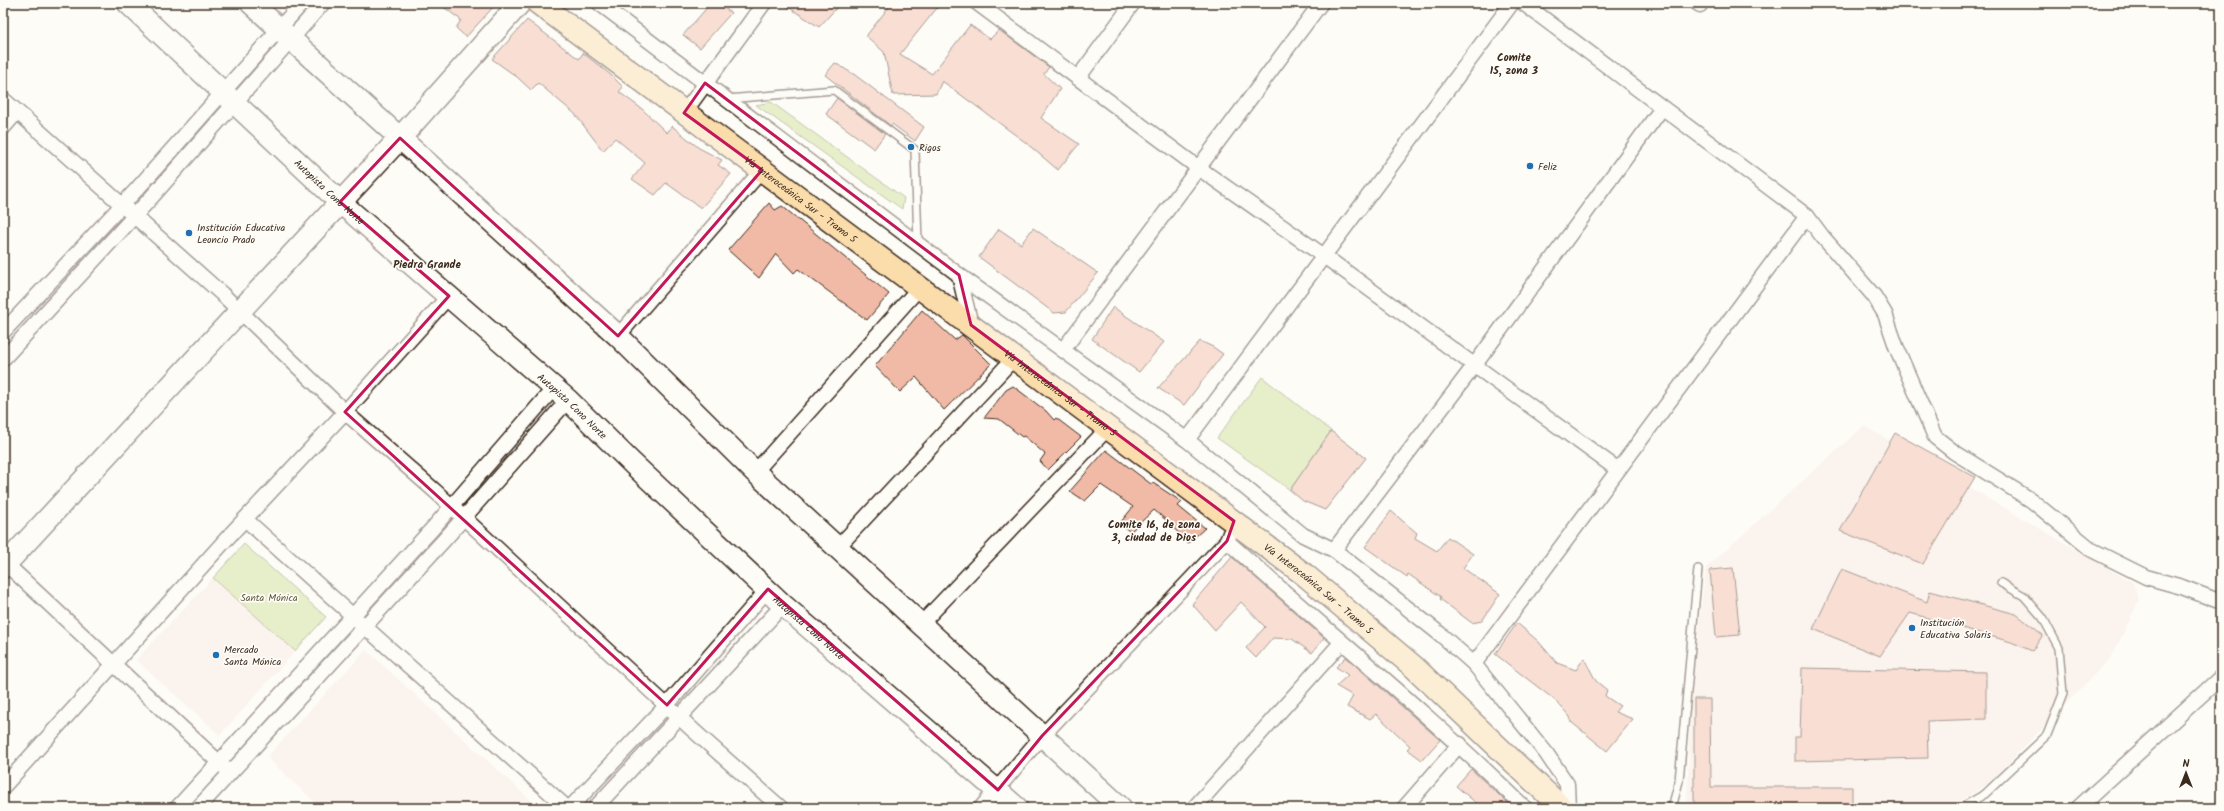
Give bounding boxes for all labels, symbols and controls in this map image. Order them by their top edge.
district label: Comite 15, zona 3 [1490,49,1538,80]
place label: Rigos [919,140,942,156]
marker: Rigos [906,142,916,152]
street label: Vía Interoceánica Sur - Tramo 5 [741,153,861,248]
street label: Autopista Cono Norte [290,156,368,229]
place label: Feliz [1538,159,1558,175]
marker: Feliz [1525,161,1535,171]
place label: Institución Educativa Leoncio Prado [197,220,286,248]
marker: Institución Educativa Leoncio Prado [184,228,194,238]
district label: Piedra Grande [393,256,461,274]
street label: Vía Interoceánica Sur - Tramo 5 [1000,346,1120,441]
street label: Autopista Cono Norte [533,370,611,444]
district label: Comite 16, de zona 3, ciudad de Dios [1108,516,1200,547]
street label: Vía Interoceánica Sur - Tramo 5 [1260,540,1377,639]
park label: Santa Mónica [240,590,298,606]
street label: Autopista Cono Norte [769,592,848,664]
place label: Institución Educativa Solaris [1920,615,1992,643]
marker: Institución Educativa Solaris [1907,623,1917,633]
place label: Mercado Santa Mónica [224,642,281,670]
marker: Mercado Santa Mónica [211,650,221,660]
north arrow [2166,753,2206,793]
text: N [2183,755,2190,773]

